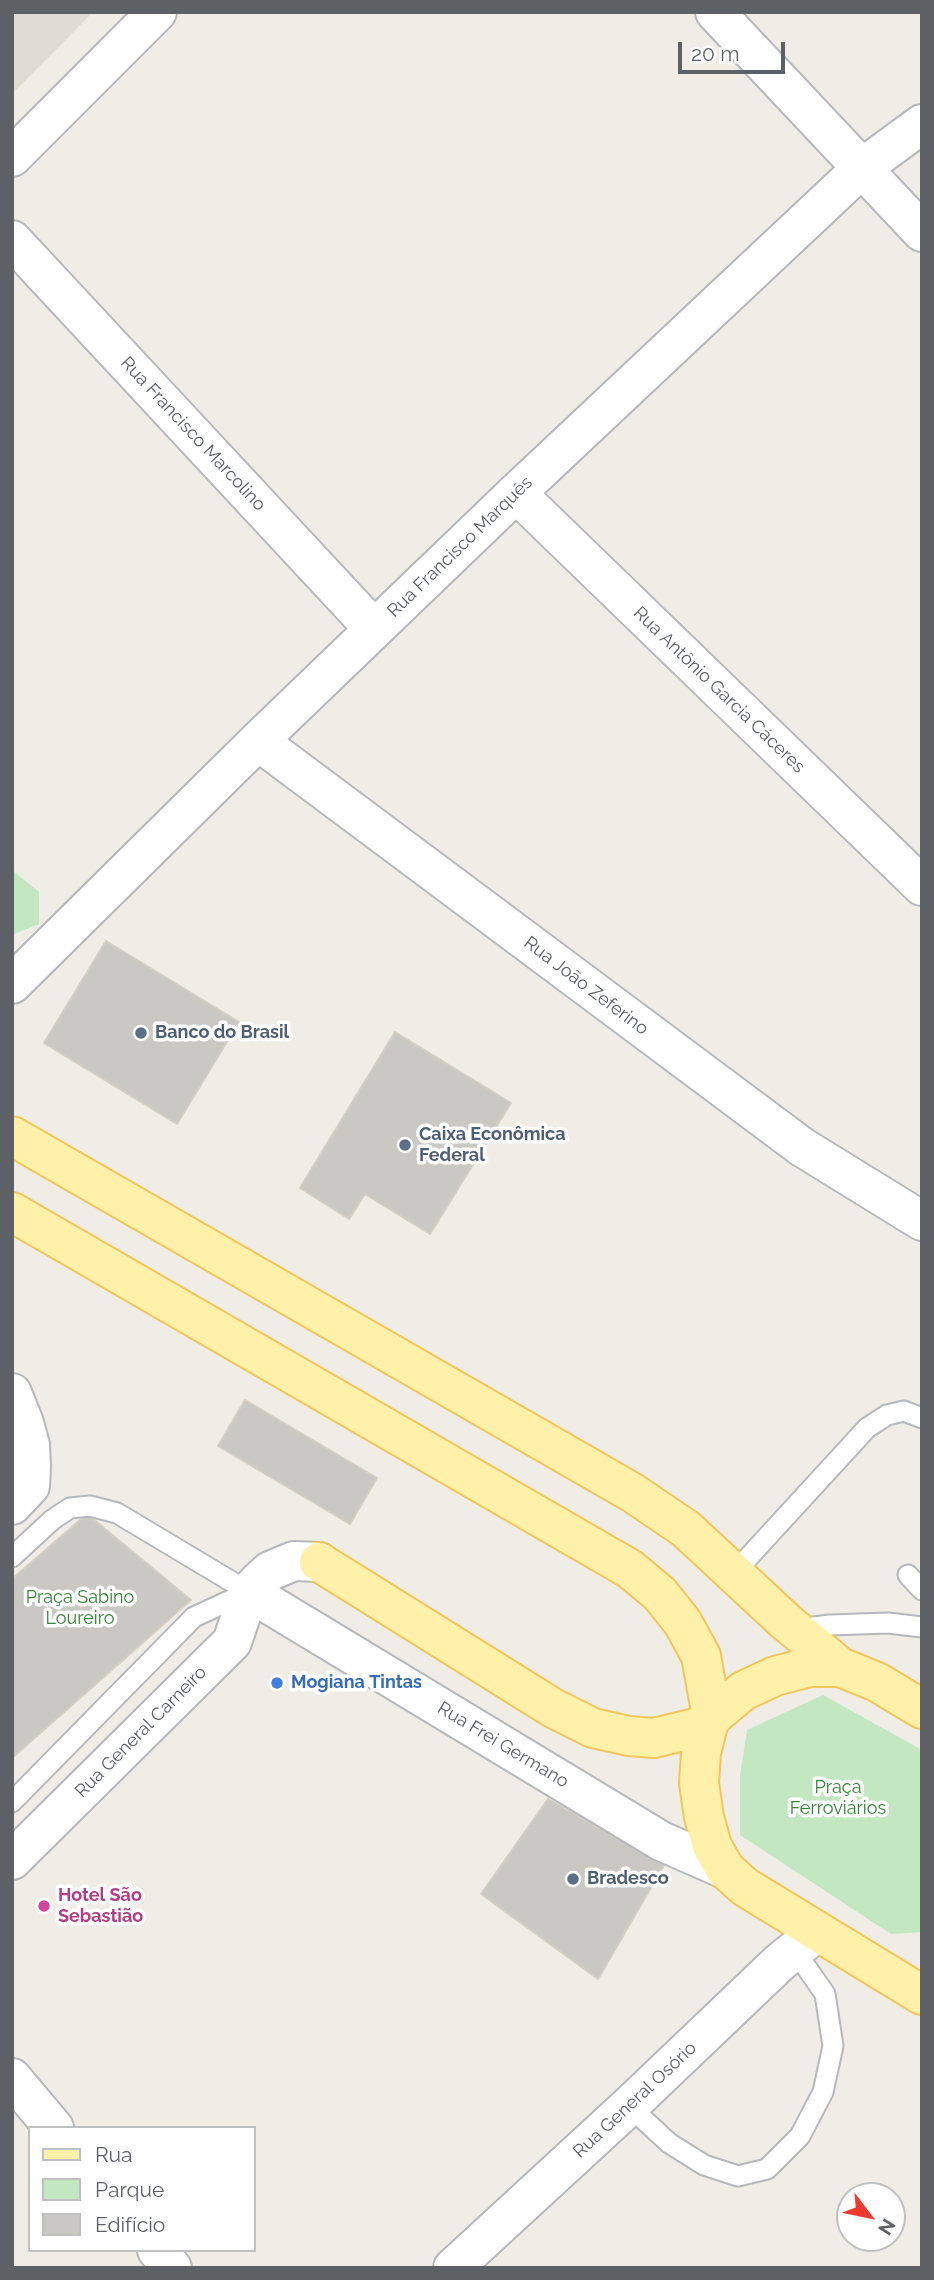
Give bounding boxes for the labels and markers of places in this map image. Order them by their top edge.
place label: Banco do Brasil [155,1022,289,1044]
marker: Banco do Brasil [133,1025,149,1041]
place label: Caixa Econômica Federal [419,1124,566,1166]
marker: Caixa Econômica Federal [397,1137,413,1153]
place label: Mogiana Tintas [291,1672,422,1694]
marker: Mogiana Tintas [269,1675,285,1691]
place label: Bradesco [587,1868,669,1890]
marker: Bradesco [565,1871,581,1887]
place label: Hotel São Sebastião [58,1885,143,1927]
marker: Hotel São Sebastião [36,1898,52,1914]

